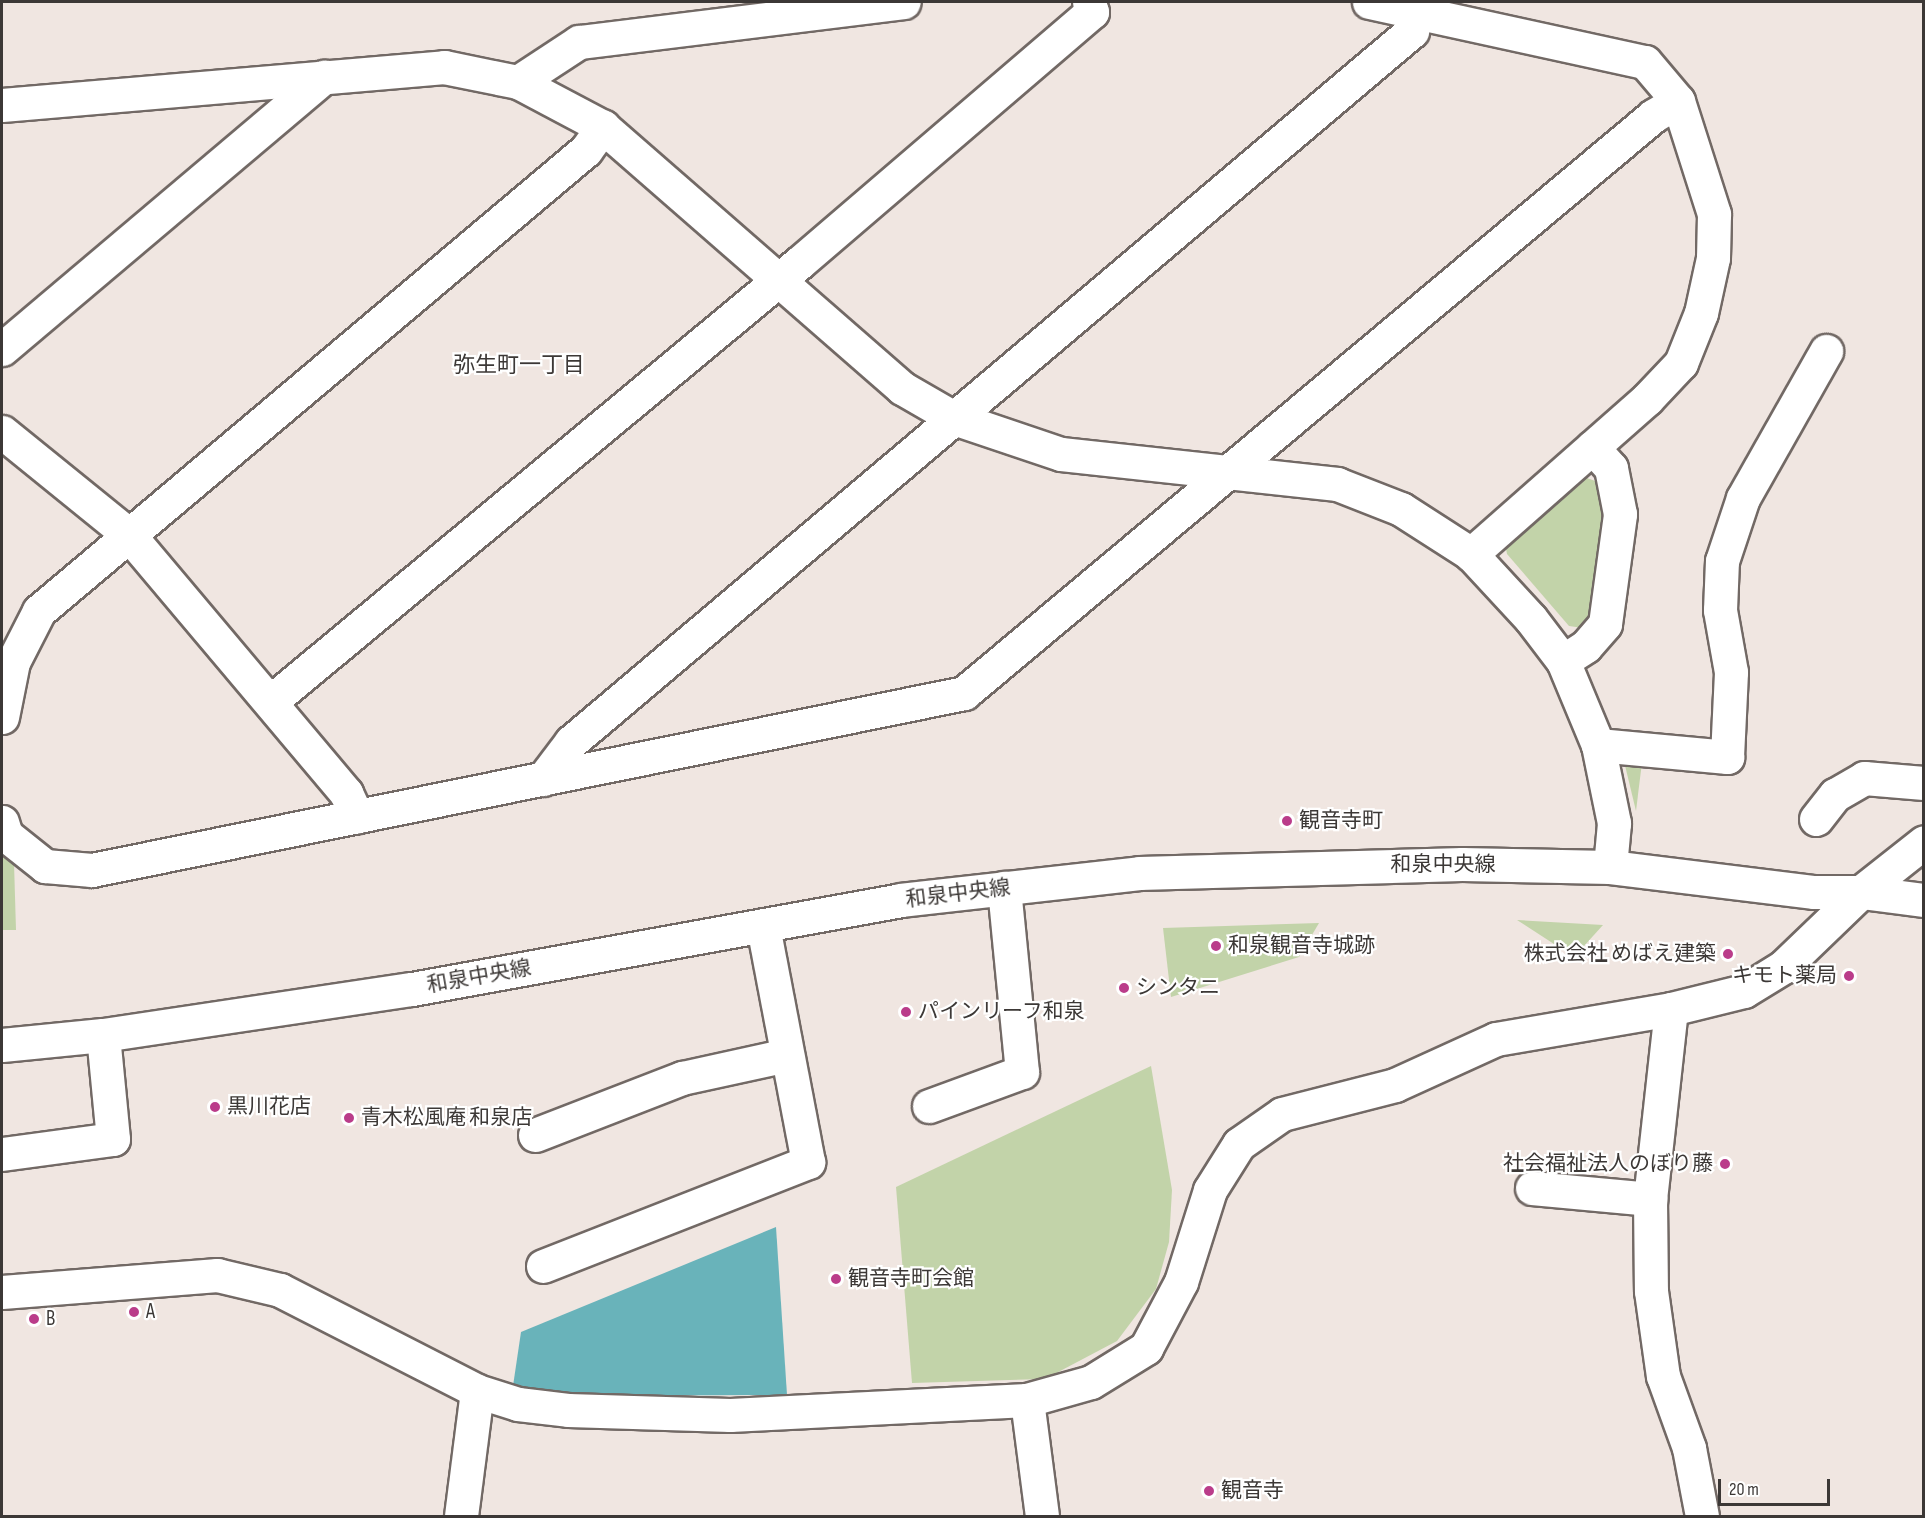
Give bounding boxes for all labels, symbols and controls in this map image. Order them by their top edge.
district label: 弥生町一丁目 [453,353,585,379]
place label: 観音寺町 [1299,808,1383,834]
marker: 観音寺町 [1280,814,1294,828]
street label: 和泉中央線 [1391,852,1495,878]
street label: 和泉中央線 [904,875,1012,913]
place label: 和泉観音寺城跡 [1228,933,1375,959]
marker: 和泉観音寺城跡 [1209,939,1223,953]
place label: 株式会社 めばえ建築 [1524,941,1716,967]
marker: 株式会社 めばえ建築 [1721,947,1735,961]
street label: 和泉中央線 [425,955,533,999]
place label: キモト薬局 [1732,963,1837,989]
marker: キモト薬局 [1842,969,1856,983]
place label: シンタニ [1136,975,1220,1001]
marker: シンタニ [1117,981,1131,995]
place label: パインリーフ和泉 [918,999,1086,1025]
marker: パインリーフ和泉 [899,1005,913,1019]
place label: 黒川花店 [227,1094,311,1120]
marker: 黒川花店 [208,1100,222,1114]
place label: 青木松風庵 和泉店 [361,1105,532,1131]
marker: 青木松風庵 和泉店 [342,1111,356,1125]
place label: 社会福祉法人のぼり藤 [1503,1151,1713,1177]
marker: 社会福祉法人のぼり藤 [1718,1157,1732,1171]
place label: 観音寺町会館 [848,1266,974,1292]
marker: 観音寺町会館 [829,1272,843,1286]
place label: A [146,1299,155,1325]
marker: A [127,1305,141,1319]
place label: B [46,1306,55,1332]
marker: B [27,1312,41,1326]
scale bar [1721,1467,1834,1505]
place label: 観音寺 [1221,1478,1284,1504]
text: 20 m [1729,1479,1759,1500]
marker: 観音寺 [1202,1484,1216,1498]

